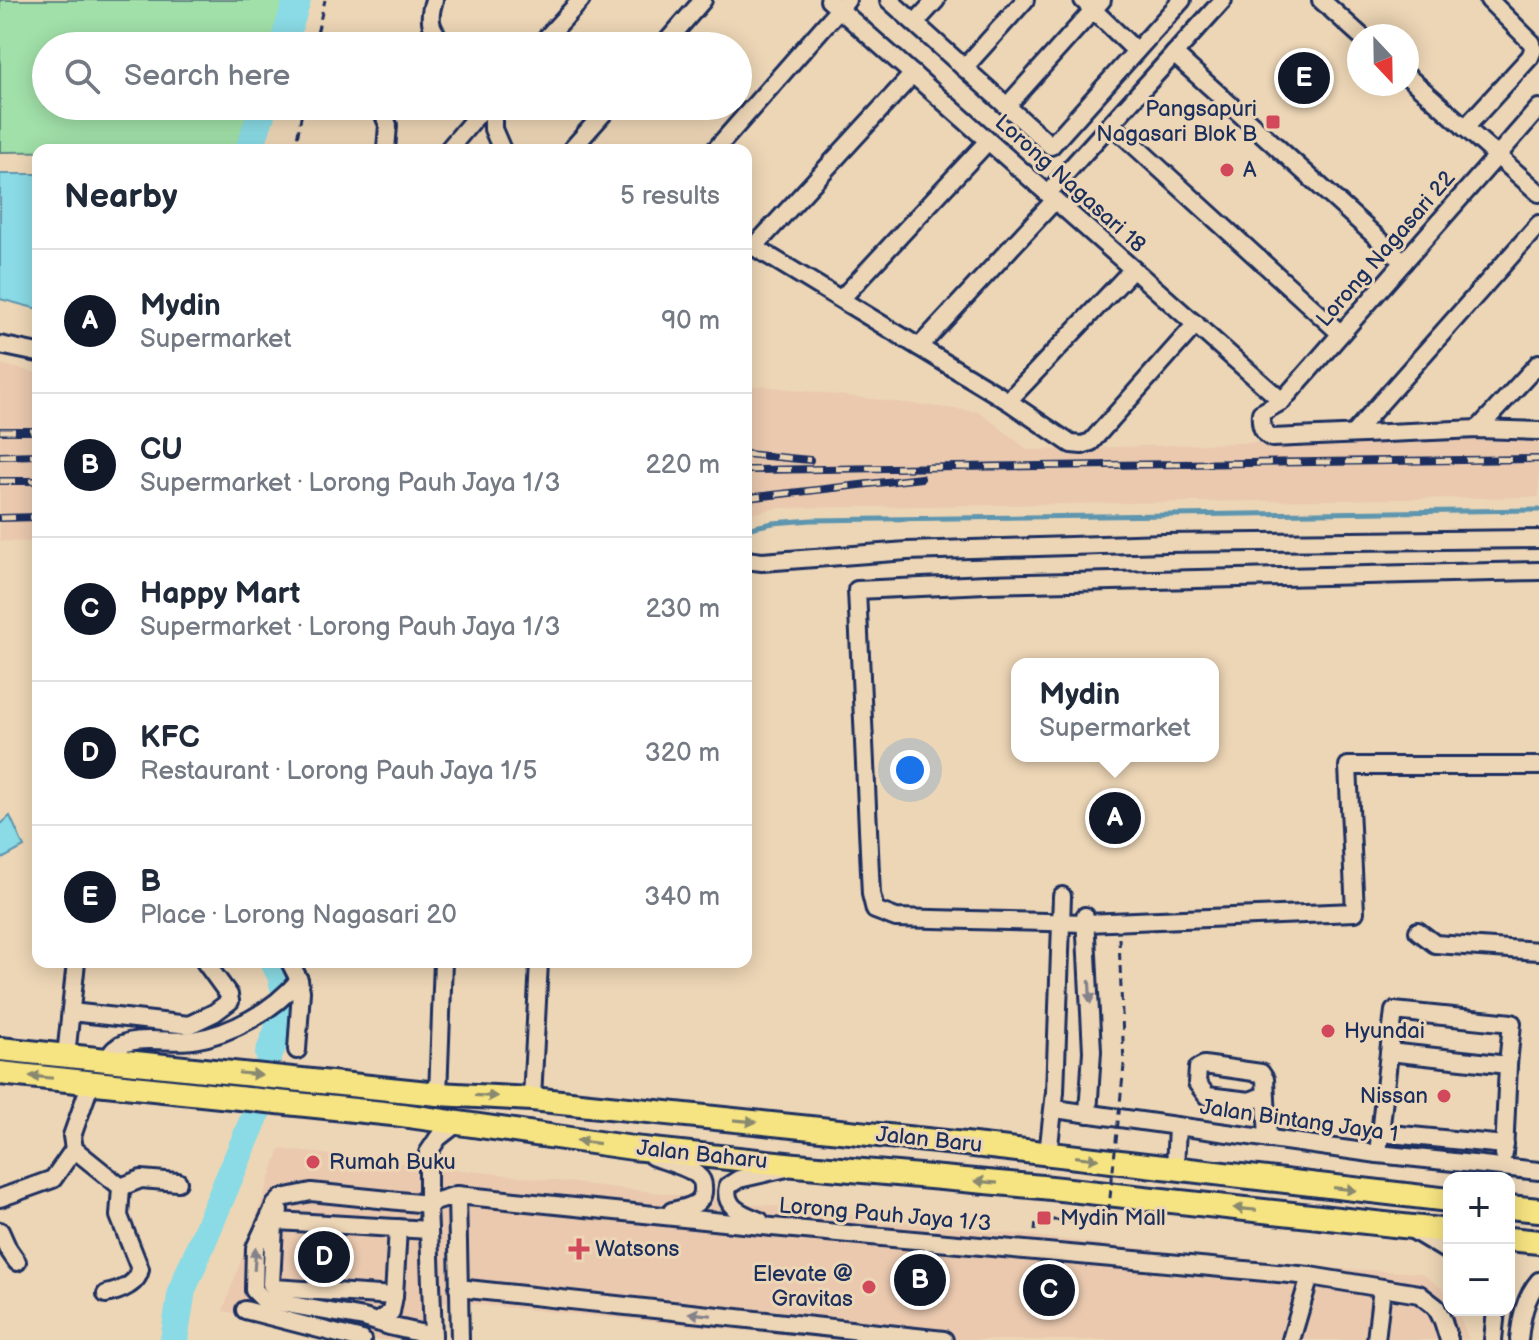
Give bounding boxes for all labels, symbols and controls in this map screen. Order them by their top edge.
north arrow [1347,24,1419,96]
search box [32,32,752,120]
pin: E [1278,48,1330,108]
icon: search [60,54,104,98]
text: Search here [124,58,290,94]
place label: Pangsapuri Nagasari Blok B [1096,96,1257,148]
street label: Lorong Nagasari 18 [989,109,1151,259]
marker: Pangsapuri Nagasari Blok B [1264,113,1282,131]
place label: A [1243,157,1257,184]
marker: A [1218,161,1236,179]
street label: Lorong Nagasari 22 [1311,165,1461,333]
text: Nearby [64,176,178,217]
text: 5 results [620,181,720,212]
text: Mydin [140,288,221,324]
text: A [82,306,98,337]
text: 90 m [661,306,720,337]
text: Supermarket [140,324,291,355]
text: CU [140,432,183,468]
text: B [81,450,99,481]
text: 220 m [646,450,720,481]
text: Supermarket · Lorong Pauh Jaya 1/3 [140,468,561,499]
text: Happy Mart [140,576,300,612]
text: C [81,594,99,625]
text: 230 m [645,594,720,625]
text: Supermarket · Lorong Pauh Jaya 1/3 [140,612,561,643]
popup [1011,658,1219,762]
text: Mydin [1039,677,1120,713]
text: Supermarket [1039,713,1191,744]
text: KFC [140,720,200,756]
text: D [81,738,99,769]
text: 320 m [645,738,720,769]
your location [890,750,930,790]
text: Restaurant · Lorong Pauh Jaya 1/5 [140,756,537,787]
pin: A [1089,788,1141,848]
text: B [140,864,161,900]
text: E [82,882,98,913]
text: 340 m [644,882,720,913]
text: Place · Lorong Nagasari 20 [140,900,457,931]
one-way arrow [1084,980,1097,1005]
place label: Hyundai [1344,1018,1425,1045]
marker: Hyundai [1319,1022,1337,1040]
one-way arrow [238,1068,263,1081]
one-way arrow [28,1070,53,1083]
place label: Nissan [1360,1083,1428,1110]
marker: Nissan [1435,1087,1453,1105]
one-way arrow [474,1090,499,1103]
street label: Jalan Bintang Jaya 1 [1198,1094,1400,1148]
one-way arrow [733,1115,758,1128]
street label: Jalan Baru [874,1121,984,1159]
one-way arrow [575,1135,600,1148]
street label: Jalan Baharu [635,1135,769,1175]
place label: Rumah Buku [329,1149,456,1176]
one-way arrow [1075,1152,1100,1165]
marker: Rumah Buku [304,1153,322,1171]
map controls [1443,1172,1515,1316]
button: + [1443,1172,1515,1244]
one-way arrow [973,1175,998,1188]
one-way arrow [1333,1183,1358,1196]
street label: Lorong Pauh Jaya 1/3 [778,1192,992,1238]
one-way arrow [1232,1202,1257,1215]
place label: Mydin Mall [1060,1205,1166,1232]
marker: Mydin Mall [1035,1209,1053,1227]
pin: D [298,1227,350,1287]
place label: Watsons [595,1236,680,1263]
marker: Watsons [570,1240,588,1258]
button: − [1443,1244,1515,1316]
one-way arrow [249,1246,262,1271]
pin: B [894,1250,946,1310]
pin: C [1023,1260,1075,1320]
place label: Elevate @ Gravitas [753,1261,853,1313]
marker: Elevate @ Gravitas [860,1278,878,1296]
one-way arrow [687,1308,712,1321]

